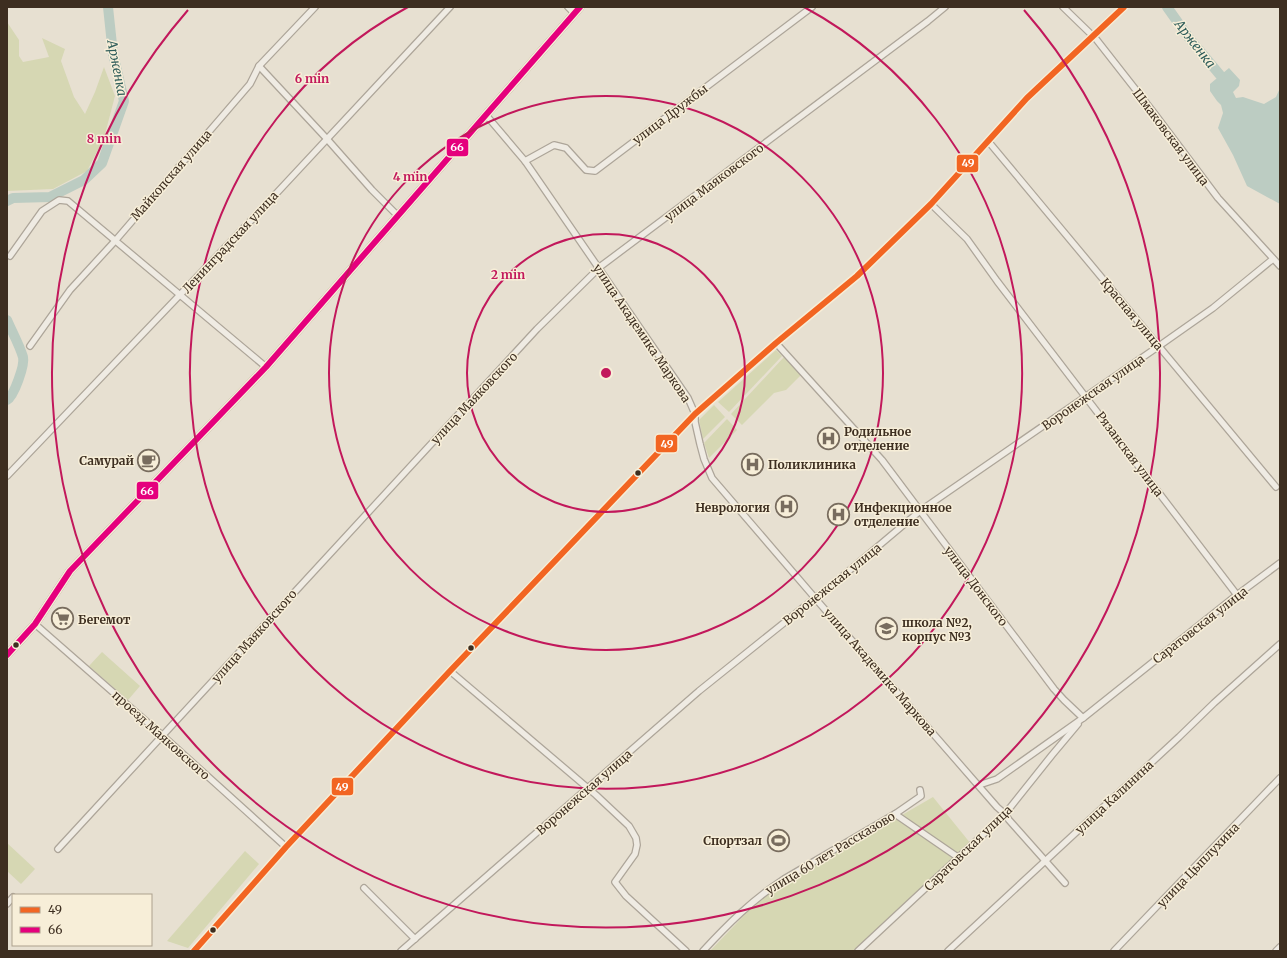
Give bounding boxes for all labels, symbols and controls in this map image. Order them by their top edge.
water label: Арженка [1170,16,1219,72]
water label: Арженка [103,37,131,98]
text: 6 min [295,71,329,86]
street label: улица Дружбы [629,81,711,147]
street label: Шмаковская улица [1130,85,1213,189]
street label: Майкопская улица [127,126,215,224]
text: 8 min [87,131,121,146]
line badge: 66 [446,138,469,157]
text: 66 [450,140,464,154]
street label: улица Маяковского [662,140,766,224]
line badge: 49 [956,154,979,173]
text: 49 [961,156,975,170]
text: 4 min [393,169,427,184]
street label: Ленинградская улица [179,187,282,296]
street label: улица Академика Маркова [590,261,694,406]
text: 2 min [491,267,525,282]
street label: Красная улица [1097,275,1167,354]
street label: улица Маяковского [428,349,520,447]
street label: Воронежская улица [1039,351,1148,433]
centre of rings [599,366,613,380]
street label: Рязанская улица [1093,409,1167,500]
place label: Родильное отделение [844,424,912,453]
hospital icon: Родильное отделение [816,425,842,451]
line badge: 49 [655,434,678,453]
text: 49 [660,437,674,451]
cafe icon: Самурай [136,447,162,473]
hospital icon: Поликлиника [739,451,765,477]
place label: Самурай [79,453,135,468]
place label: Поликлиника [768,457,856,472]
unlabelled marker [633,468,643,478]
line badge: 66 [136,481,159,500]
text: 66 [140,484,154,498]
hospital icon: Неврология [773,494,799,520]
place label: Неврология [695,500,770,515]
place label: Инфекционное отделение [854,500,952,529]
hospital icon: Инфекционное отделение [826,501,852,527]
street label: Воронежская улица [780,539,885,628]
street label: улица Донского [941,543,1011,629]
street label: Саратовская улица [1150,583,1251,667]
street label: улица Маяковского [208,586,300,686]
street label: улица Академика Маркова [821,605,940,739]
supermarket icon: Бегемот [49,606,75,632]
place label: Бегемот [78,612,131,627]
place label: школа №2, корпус №3 [902,615,972,644]
school or university icon: школа №2, корпус №3 [874,616,900,642]
unlabelled marker [11,640,21,650]
unlabelled marker [466,643,476,653]
street label: проезд Маяковского [109,687,213,783]
street label: Воронежская улица [533,746,635,838]
street label: улица Калинина [1072,757,1157,837]
line badge: 49 [331,777,354,796]
text: 49 [335,780,349,794]
street label: Саратовская улица [921,802,1015,894]
street label: улица 60 лет Рассказово [763,808,897,898]
street label: улица Цыплухина [1154,819,1243,910]
sports icon: Спортзал [765,827,791,853]
place label: Спортзал [703,833,763,848]
legend [12,894,152,946]
text: 49 [48,902,62,917]
text: 66 [48,922,63,937]
unlabelled marker [208,925,218,935]

